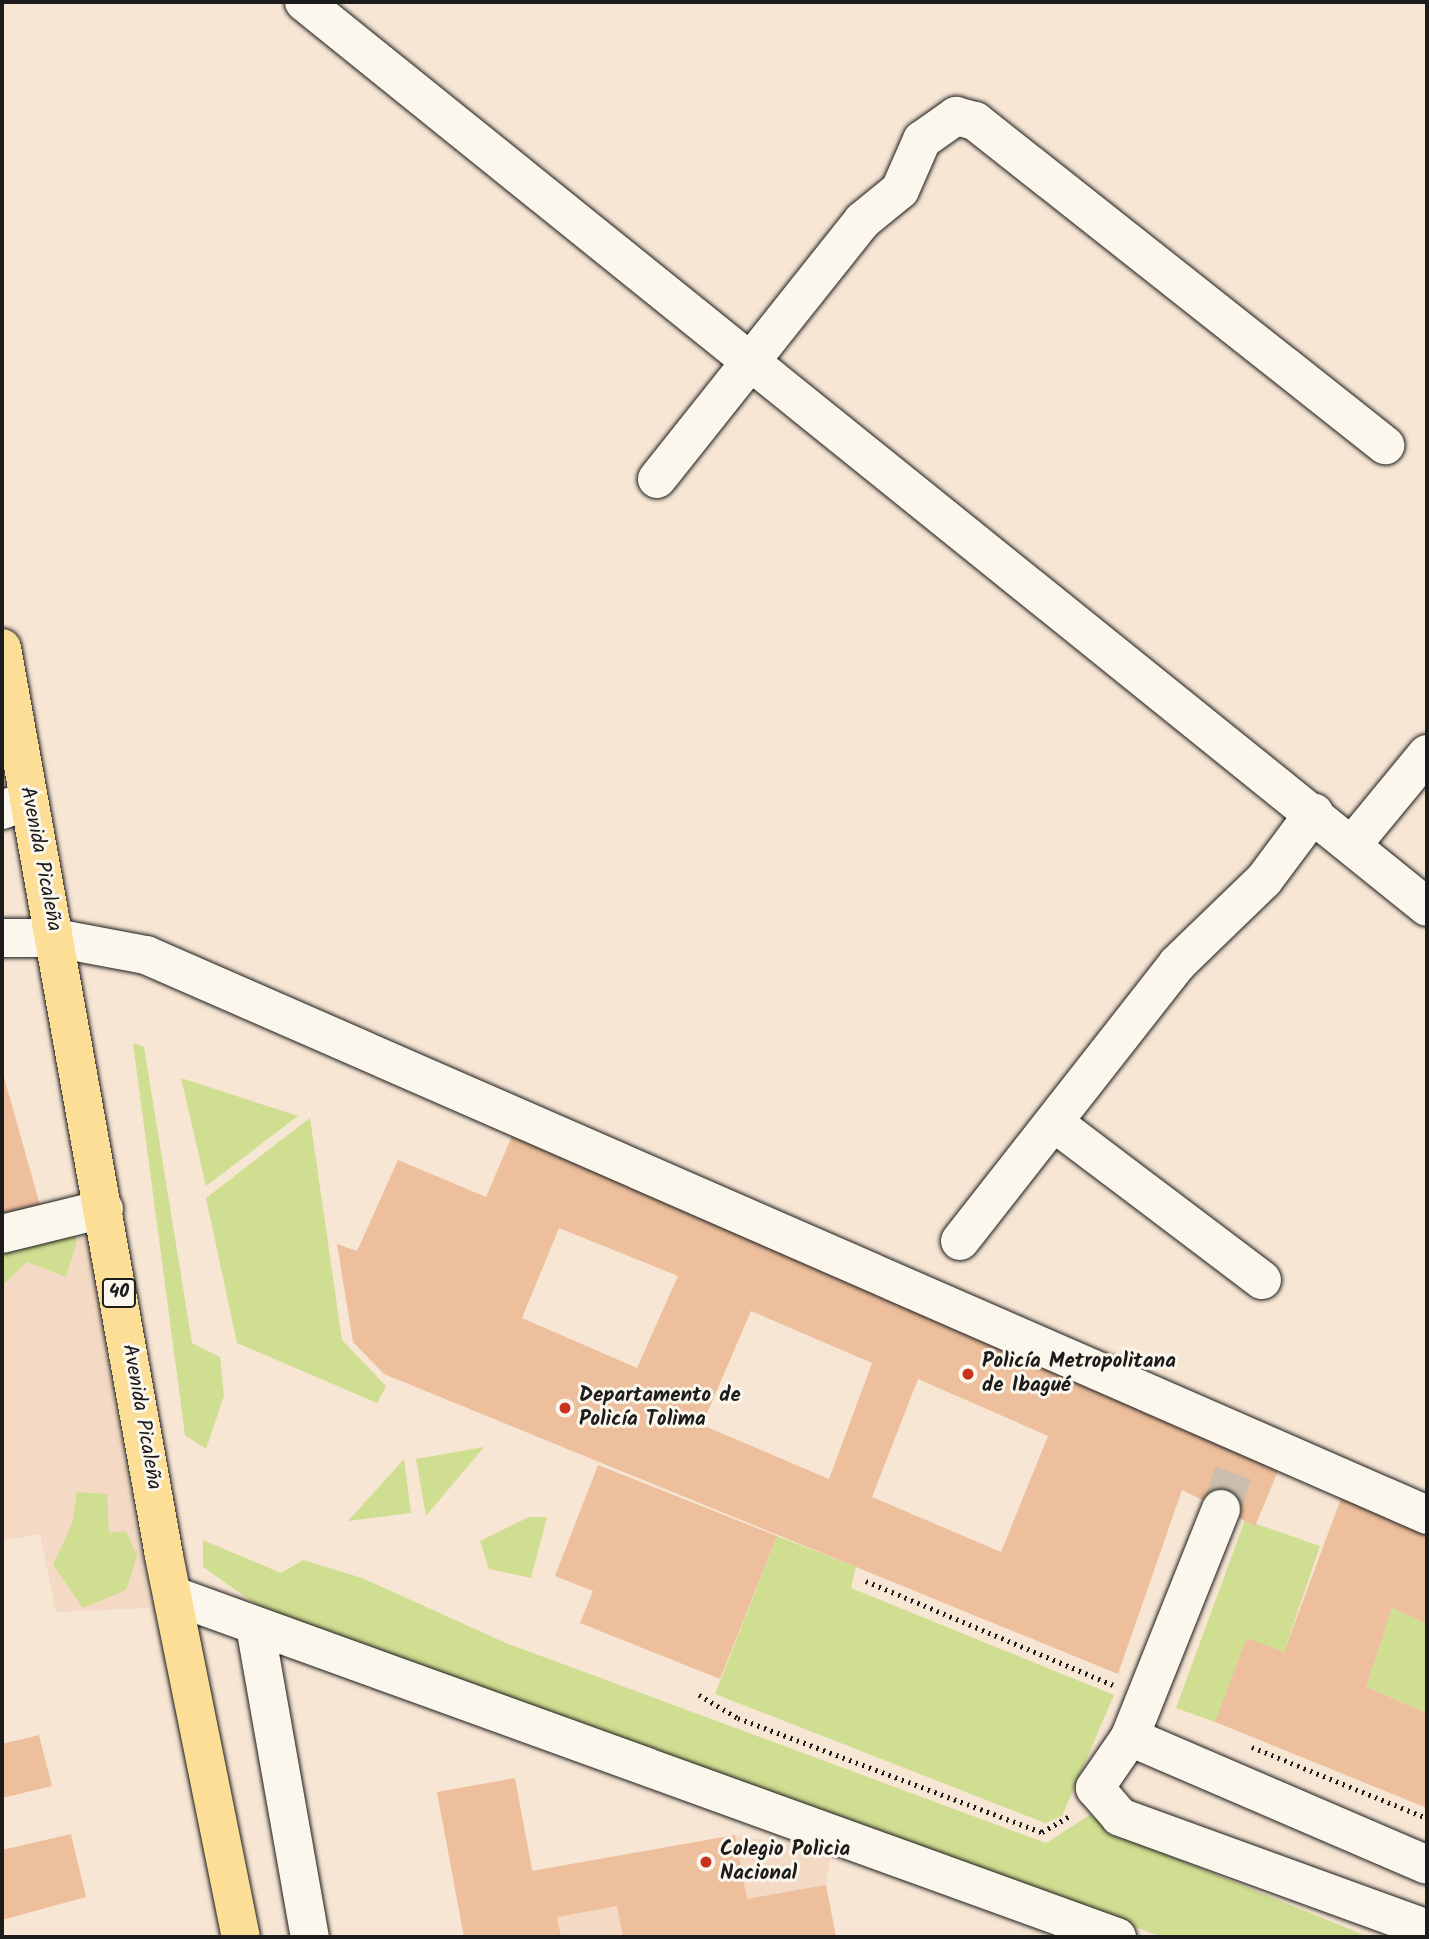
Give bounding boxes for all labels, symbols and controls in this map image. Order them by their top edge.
street label: Avenida Picaleña [14,784,66,934]
road number: 40 [102,1278,136,1308]
street label: Avenida Picaleña [116,1342,166,1492]
place label: Policía Metropolitana de Ibagué [982,1349,1176,1399]
marker: Policía Metropolitana de Ibagué [960,1366,976,1382]
place label: Departamento de Policía Tolima [579,1383,741,1433]
marker: Departamento de Policía Tolima [557,1400,573,1416]
place label: Colegio Policia Nacional [720,1837,850,1887]
marker: Colegio Policia Nacional [698,1854,714,1870]

